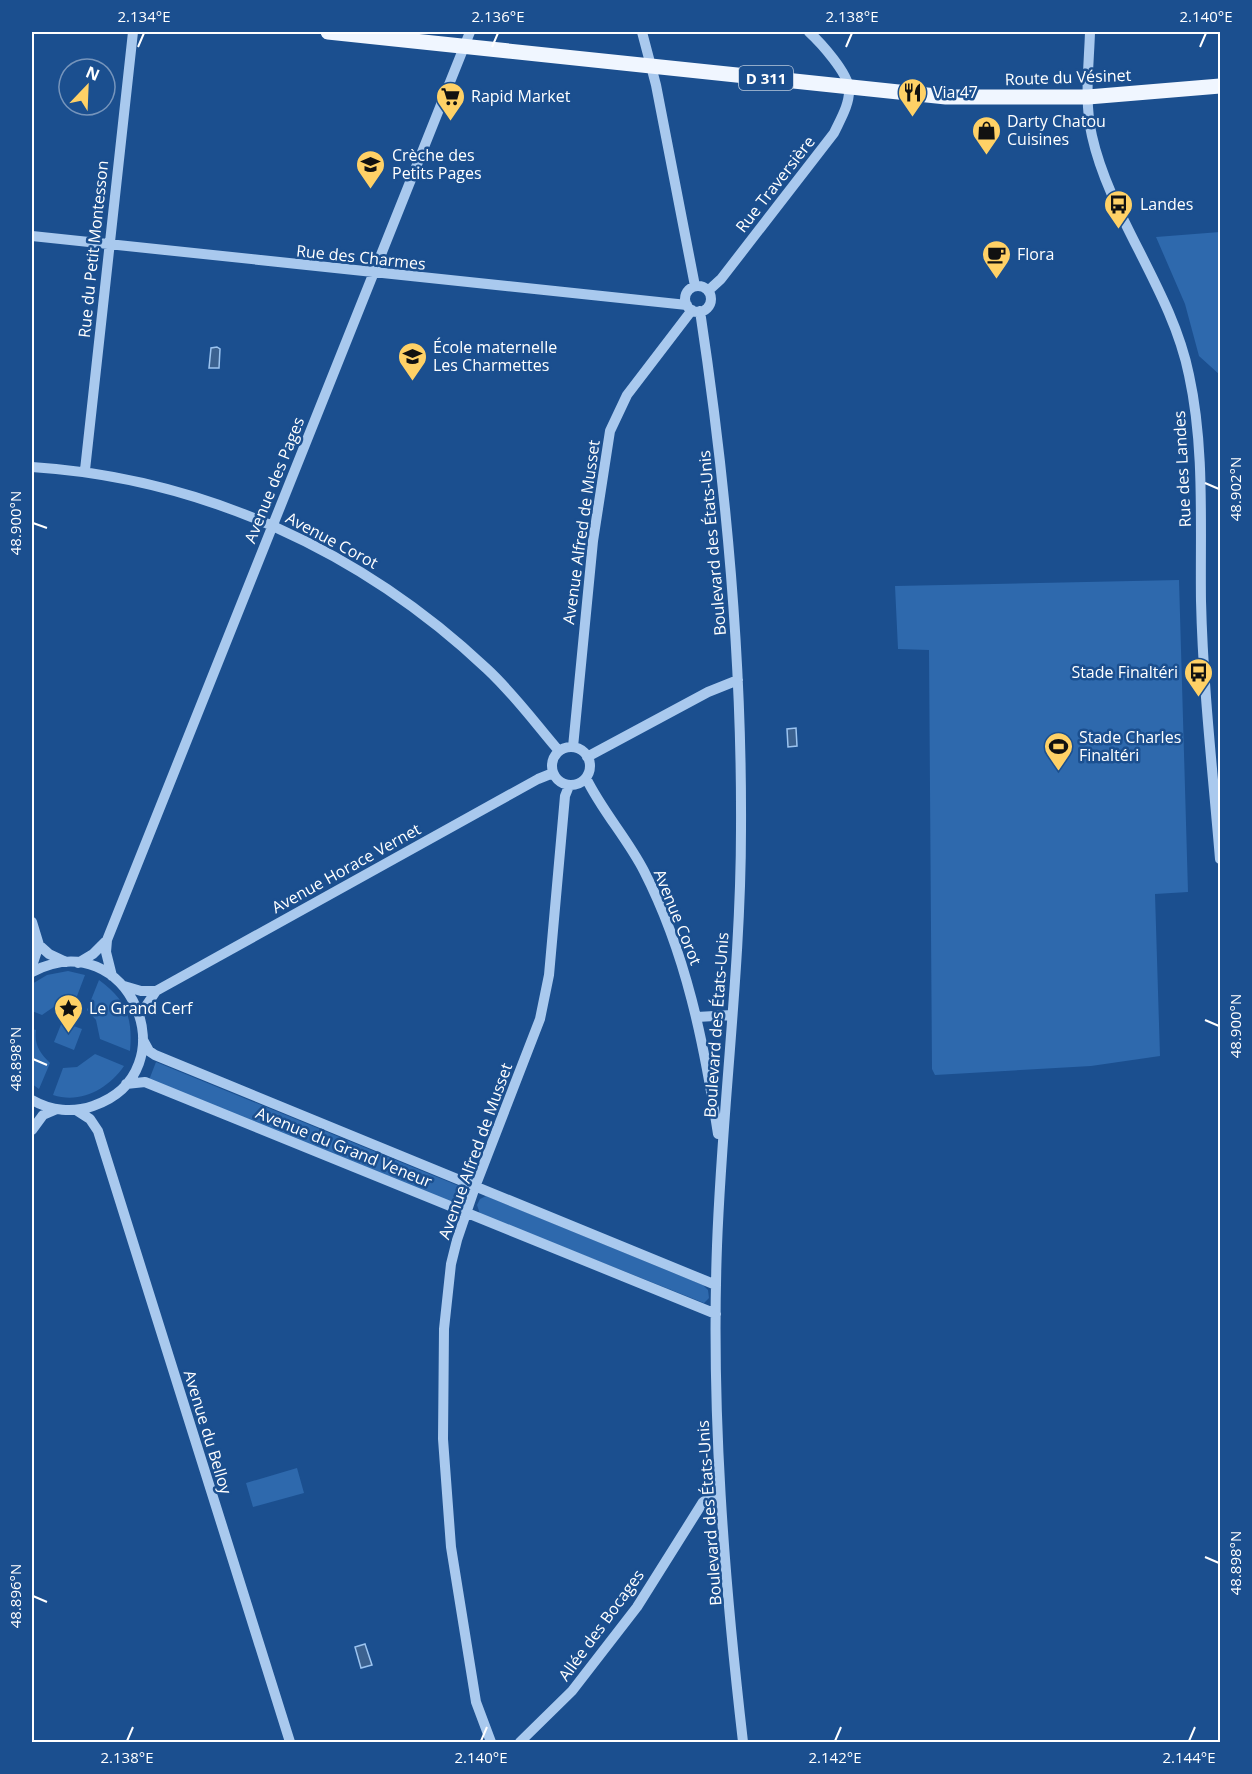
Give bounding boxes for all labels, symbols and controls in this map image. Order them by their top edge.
text: 2.134°E [117,6,171,26]
text: 2.136°E [471,6,525,26]
text: 2.138°E [825,6,879,26]
text: 2.140°E [1179,6,1233,26]
north arrow [57,57,117,117]
text: N [83,61,103,86]
street label: Route du Vésinet [1004,64,1132,90]
road number: D 311 [739,66,793,90]
restaurant icon: Via 47 [896,76,928,118]
supermarket icon: Rapid Market [434,80,466,122]
place label: Via 47 [933,81,978,103]
place label: Rapid Market [471,85,571,107]
place label: Darty Chatou Cuisines [1007,110,1106,150]
shop icon: Darty Chatou Cuisines [970,114,1002,156]
street label: Rue Traversière [730,131,820,237]
place label: Crèche des Petits Pages [392,144,482,184]
school or university icon: Crèche des Petits Pages [355,148,387,190]
street label: Rue du Petit Montesson [73,159,113,339]
bus stop icon: Landes [1103,188,1135,230]
place label: Landes [1140,193,1193,215]
cafe icon: Flora [980,238,1012,280]
street label: Rue des Charmes [295,239,427,275]
place label: Flora [1017,243,1054,265]
place label: École maternelle Les Charmettes [433,336,557,376]
school or university icon: École maternelle Les Charmettes [396,340,428,382]
street label: Rue des Landes [1168,410,1196,528]
street label: Avenue des Pages [239,414,309,546]
street label: Avenue Alfred de Musset [557,438,605,626]
street label: Boulevard des États-Unis [693,449,731,637]
text: 48.902°N [1225,457,1245,521]
text: 48.900°N [5,491,25,555]
street label: Avenue Corot [282,506,382,574]
bus stop icon: Stade Finaltéri [1183,656,1215,698]
place label: Stade Finaltéri [1071,661,1178,683]
place label: Stade Charles Finaltéri [1079,726,1181,766]
sports icon: Stade Charles Finaltéri [1042,730,1074,772]
street label: Avenue Horace Vernet [268,818,425,918]
street label: Avenue Corot [649,866,707,968]
street label: Boulevard des États-Unis [699,932,733,1118]
place icon: Le Grand Cerf [52,992,84,1034]
text: 48.900°N [1225,994,1245,1058]
place label: Le Grand Cerf [89,997,194,1019]
text: 48.898°N [5,1027,25,1091]
street label: Avenue Alfred de Musset [433,1060,517,1242]
street label: Avenue du Grand Veneur [253,1102,436,1193]
street label: Avenue du Belloy [179,1367,238,1498]
street label: Boulevard des États-Unis [692,1420,726,1606]
text: 48.898°N [1225,1531,1245,1595]
text: 48.896°N [5,1564,25,1628]
street label: Allée des Bocages [553,1565,649,1685]
text: 2.138°E [100,1747,154,1767]
text: 2.140°E [454,1747,508,1767]
text: 2.142°E [808,1747,862,1767]
text: 2.144°E [1162,1747,1216,1767]

